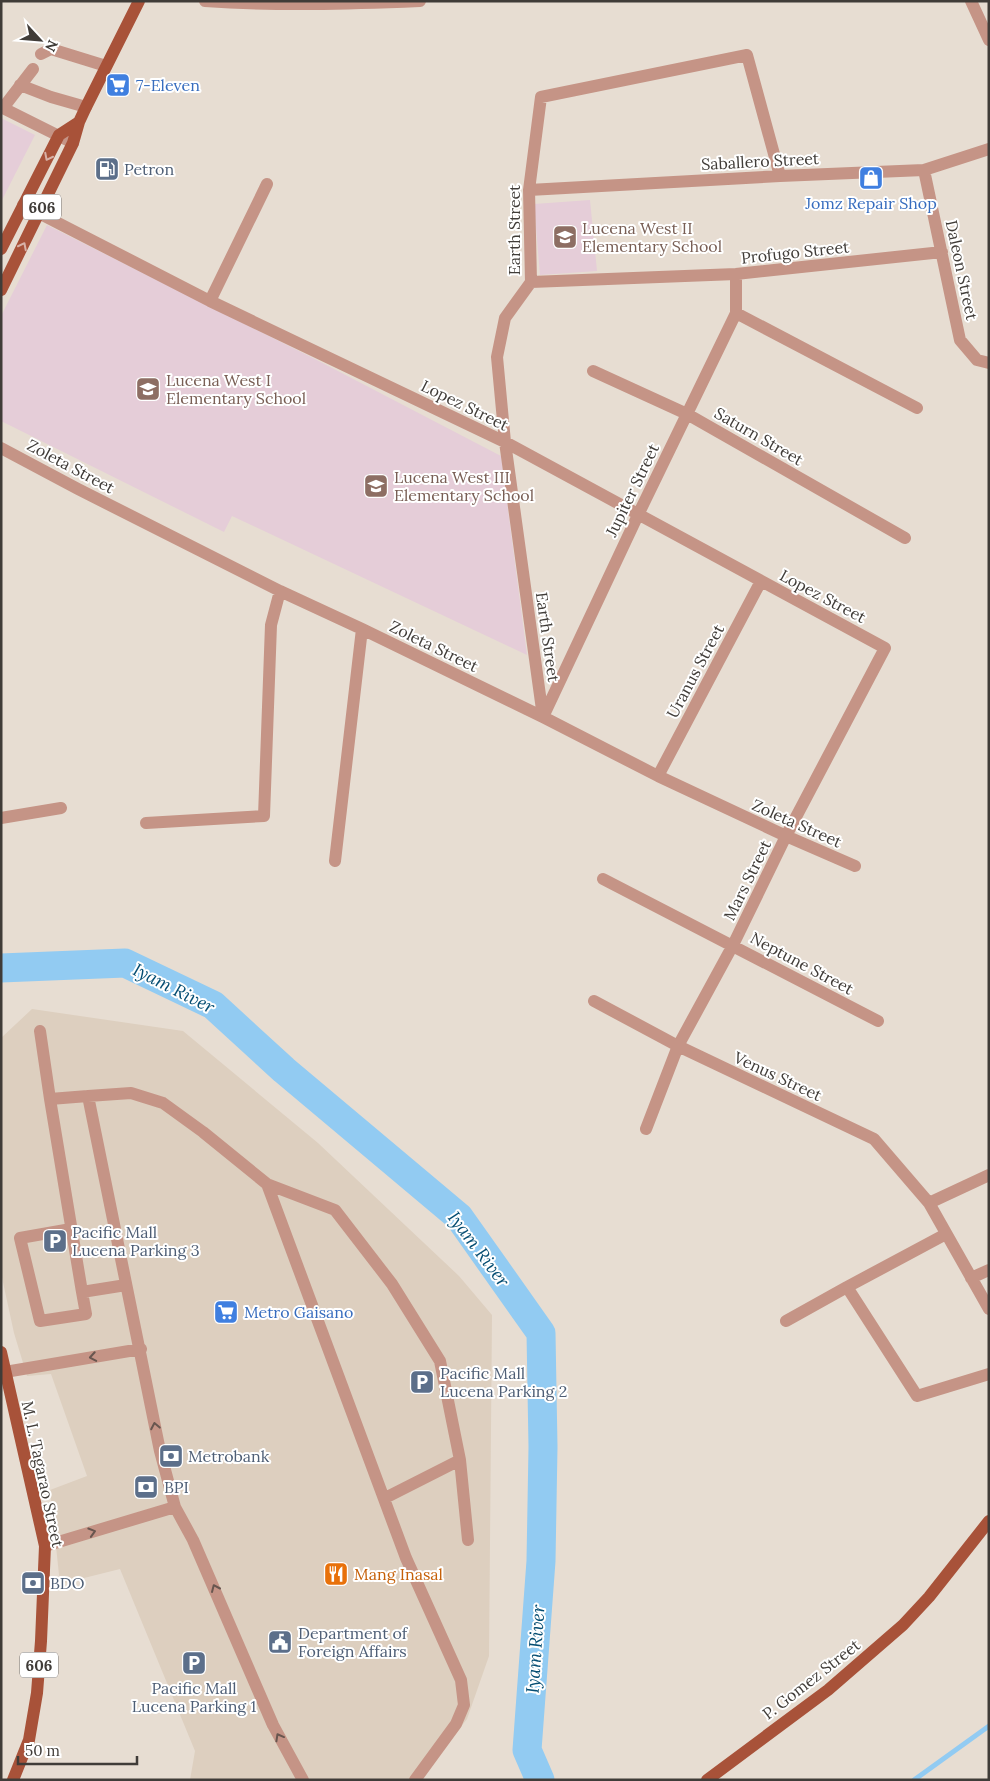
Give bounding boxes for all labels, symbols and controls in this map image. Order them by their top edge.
north arrow [15,15,65,65]
text: N [41,37,62,55]
supermarket icon: 7-Eleven [105,72,131,98]
place label: 7-Eleven [136,75,200,95]
street label: Saballero Street [701,148,820,174]
one-way arrow [44,152,54,161]
fuel station icon: Petron [94,156,120,182]
place label: Petron [124,159,174,179]
shop icon: Jomz Repair Shop [858,165,884,191]
street label: Earth Street [504,184,524,275]
place label: Jomz Repair Shop [804,193,937,213]
road number: 606 [23,194,61,220]
place label: Lucena West II Elementary School [582,218,722,256]
street label: Daleon Street [942,218,983,323]
school or university icon: Lucena West II Elementary School [552,224,578,250]
street label: Profugo Street [740,236,851,268]
one-way arrow [17,242,27,251]
place label: Lucena West I Elementary School [166,370,306,408]
street label: Lopez Street [418,375,513,435]
school or university icon: Lucena West I Elementary School [135,376,161,402]
street label: Saturn Street [711,403,808,470]
street label: Zoleta Street [24,435,119,498]
street label: Jupiter Street [600,439,664,541]
place label: Lucena West III Elementary School [394,467,534,505]
school or university icon: Lucena West III Elementary School [363,473,389,499]
street label: Lopez Street [777,565,870,627]
street label: Earth Street [532,591,564,684]
street label: Zoleta Street [386,616,482,676]
street label: Uranus Street [662,620,728,721]
street label: Zoleta Street [749,794,846,852]
street label: Mars Street [719,836,775,923]
street label: Neptune Street [747,927,858,999]
water label: Iyam River [129,958,219,1019]
street label: Venus Street [730,1046,826,1105]
water label: Iyam River [443,1207,515,1292]
place label: Pacific Mall Lucena Parking 3 [72,1222,200,1260]
parking icon: Pacific Mall Lucena Parking 3 [42,1228,68,1254]
supermarket icon: Metro Gaisano [213,1299,239,1325]
place label: Metro Gaisano [244,1302,353,1322]
one-way arrow [88,1352,97,1362]
place label: Pacific Mall Lucena Parking 2 [440,1363,567,1401]
parking icon: Pacific Mall Lucena Parking 2 [409,1369,435,1395]
street label: M. L. Tagarao Street [18,1399,68,1550]
one-way arrow [150,1421,161,1430]
bank icon: Metrobank [158,1443,184,1469]
place label: Metrobank [188,1446,270,1466]
bank icon: BPI [133,1474,159,1500]
place label: BPI [164,1477,189,1497]
one-way arrow [87,1527,95,1537]
restaurant icon: Mang Inasal [323,1561,349,1587]
place label: Mang Inasal [354,1564,443,1584]
bank icon: BDO [20,1570,46,1596]
place label: BDO [50,1573,84,1593]
one-way arrow [210,1584,221,1593]
water label: Iyam River [520,1603,550,1694]
place label: Department of Foreign Affairs [298,1623,409,1661]
public building icon: Department of Foreign Affairs [267,1629,293,1655]
street label: P. Gomez Street [758,1634,865,1723]
parking icon: Pacific Mall Lucena Parking 1 [181,1650,207,1676]
road number: 606 [20,1652,58,1678]
place label: Pacific Mall Lucena Parking 1 [132,1678,256,1716]
scale bar [18,1734,136,1766]
one-way arrow [276,1734,286,1743]
text: 50 m [25,1741,60,1760]

